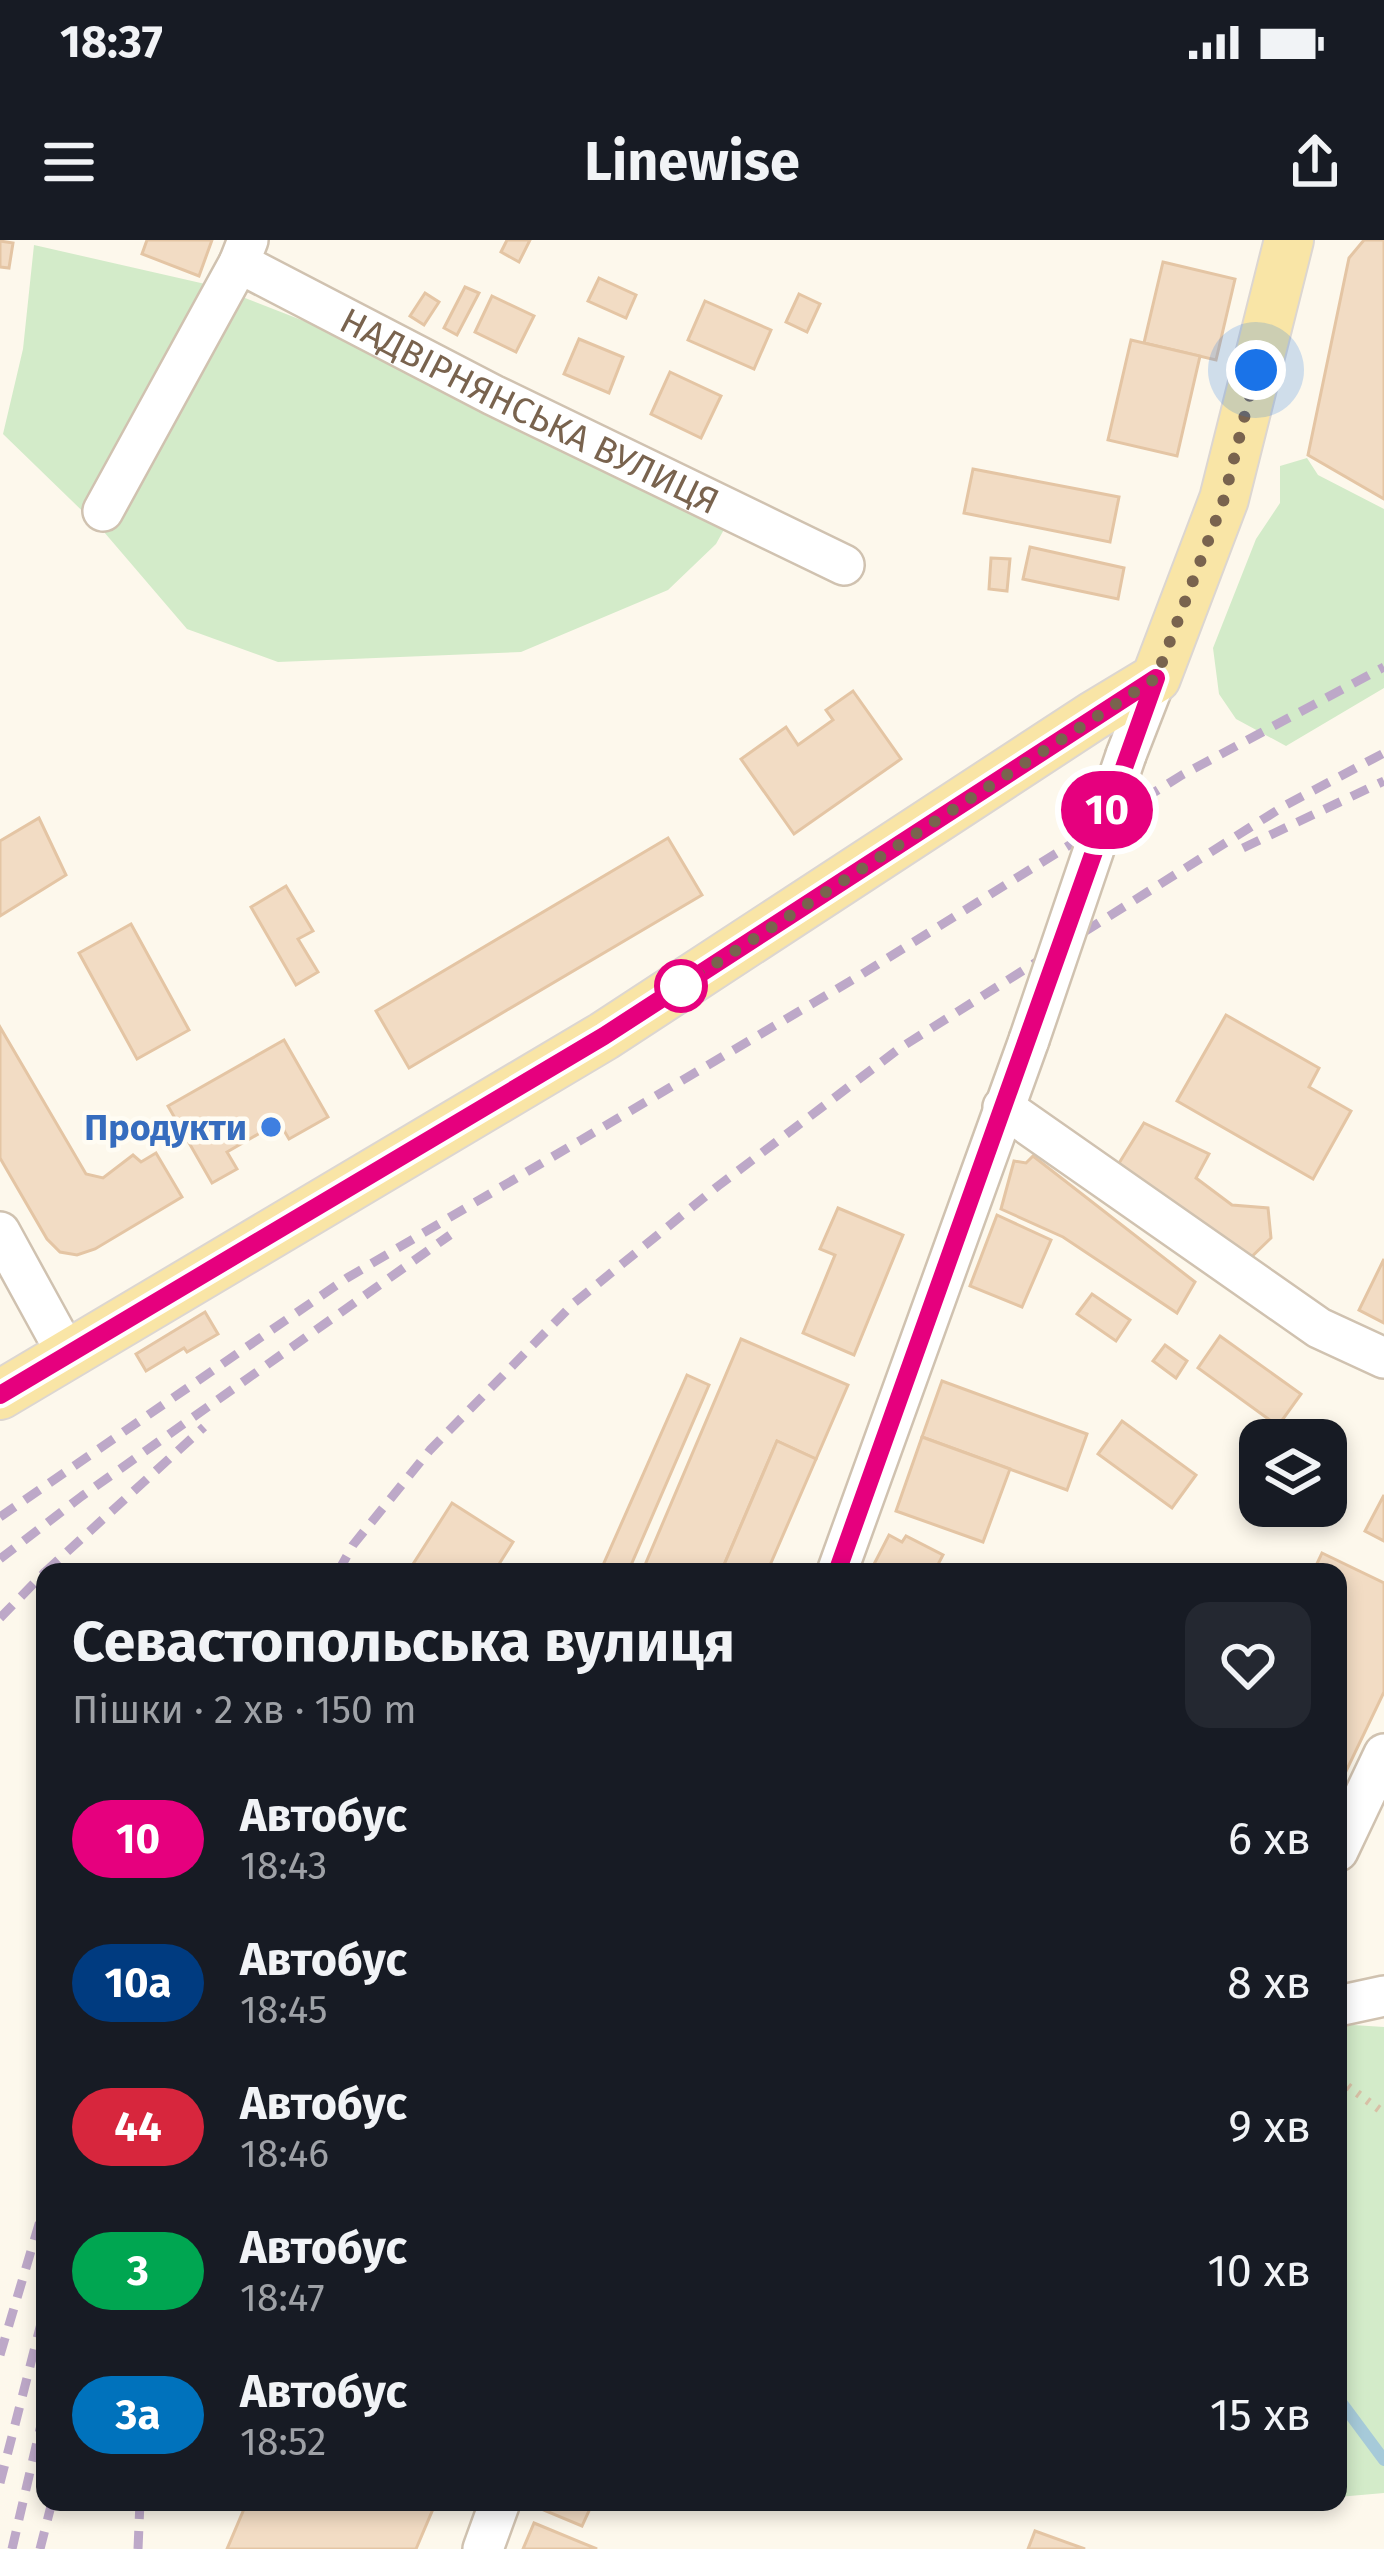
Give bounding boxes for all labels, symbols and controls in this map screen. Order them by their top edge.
text: 18:37 [60,15,163,69]
icon: menu [36,129,102,195]
icon: share [1282,129,1348,195]
text: Linewise [584,130,800,194]
street label: НАДВІРНЯНСЬКА ВУЛИЦЯ [333,299,726,524]
your location [1226,340,1286,400]
line badge: 10 [1053,771,1161,849]
text: 10 [1085,785,1129,835]
unlabelled marker [656,961,706,1011]
place label: Продукти [84,1106,247,1150]
marker: Продукти [258,1114,284,1140]
map controls [1239,1419,1347,1527]
button: layers [1239,1419,1347,1527]
button: heart [1185,1602,1311,1728]
text: Севастопольська вулиця [72,1608,735,1676]
text: Пішки · 2 хв · 150 m [72,1687,417,1733]
text: Автобус [240,1789,407,1843]
text: 6 хв [1228,1812,1311,1866]
text: 10 [116,1814,160,1864]
text: 18:43 [240,1843,327,1889]
text: Автобус [240,1933,407,1987]
text: 8 хв [1227,1956,1311,2010]
text: 10а [104,1958,172,2008]
text: 18:45 [240,1987,327,2033]
text: Автобус [240,2077,407,2131]
text: 9 хв [1228,2100,1311,2154]
text: 44 [114,2102,162,2152]
text: 18:46 [240,2131,329,2177]
text: Автобус [240,2221,407,2275]
text: 10 хв [1207,2244,1311,2298]
text: 3 [127,2246,149,2296]
text: 18:47 [240,2275,325,2321]
text: Автобус [240,2365,407,2419]
text: 15 хв [1210,2388,1311,2442]
text: 3а [116,2390,160,2440]
text: 18:52 [240,2419,326,2465]

